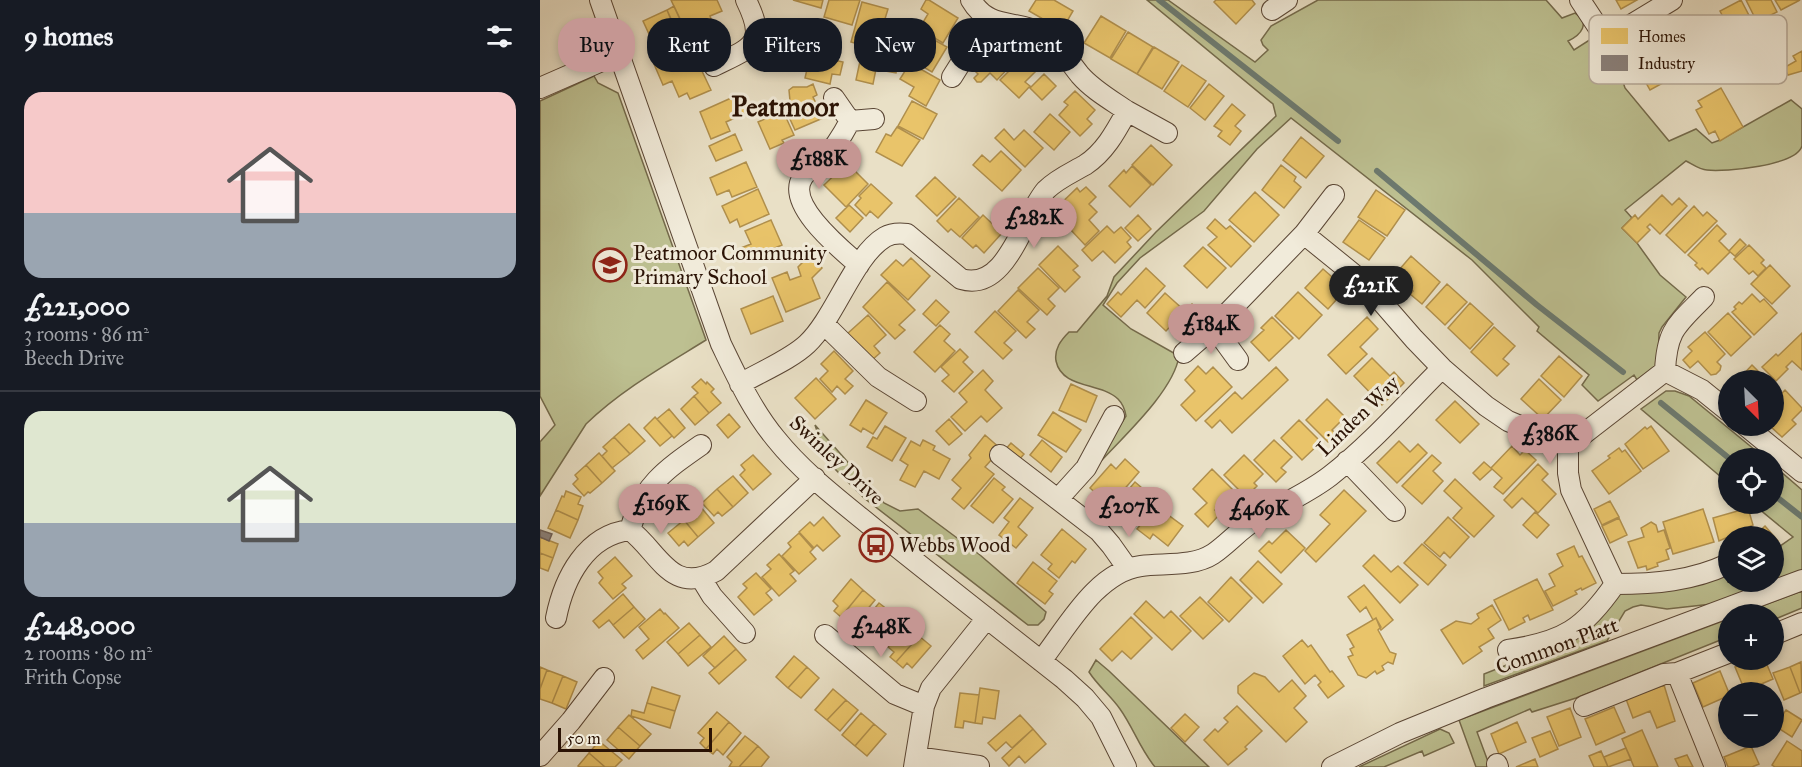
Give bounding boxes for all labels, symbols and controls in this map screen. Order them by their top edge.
legend [1589,15,1787,84]
chip: Buy [558,18,635,72]
chip: Rent [647,18,731,72]
chip: Filters [743,18,842,72]
chip: New [854,18,936,72]
chip: Apartment [948,18,1084,72]
text: 9 homes [24,20,113,52]
icon: filters [483,20,516,53]
text: Homes [1638,27,1686,46]
text: Industry [1638,54,1696,73]
district label: Peatmoor [731,90,839,123]
icon: home [216,131,324,239]
pin: £188K [777,139,861,190]
text: £188K [790,146,848,170]
pin: £282K [992,198,1076,249]
text: £282K [1005,205,1063,229]
place label: Peatmoor Community Primary School [633,240,828,290]
school or university icon: Peatmoor Community Primary School [592,247,628,283]
pin: £221K [1329,266,1413,317]
text: £221K [1343,273,1399,297]
text: £221,000 [24,290,130,322]
pin: £184K [1169,304,1253,355]
text: £184K [1182,311,1240,335]
text: 3 rooms · 86 m² [24,322,149,346]
text: Beech Drive [24,346,124,370]
street label: Linden Way [1311,369,1406,462]
north arrow [1718,370,1784,436]
map controls [1718,370,1784,748]
street label: Swinley Drive [784,410,890,511]
pin: £386K [1508,414,1592,465]
text: £386K [1522,421,1578,445]
button: locate [1718,448,1784,514]
icon: home [216,450,324,558]
pin: £169K [619,484,703,535]
pin: £207K [1087,487,1171,538]
pin: £469K [1217,489,1301,540]
text: £169K [633,491,689,515]
text: £207K [1099,494,1159,518]
text: £469K [1229,496,1289,520]
button: layers [1718,526,1784,592]
bus stop icon: Webbs Wood [858,527,894,563]
place label: Webbs Wood [899,532,1011,558]
button: + [1718,604,1784,670]
pin: £248K [839,607,923,658]
text: £248,000 [24,609,135,641]
street label: Common Platt [1492,612,1622,680]
text: £248K [851,614,911,638]
text: 2 rooms · 80 m² [24,641,152,665]
text: Frith Copse [24,665,122,689]
button: − [1718,682,1784,748]
scale bar [558,725,712,752]
text: 50 m [567,729,601,748]

